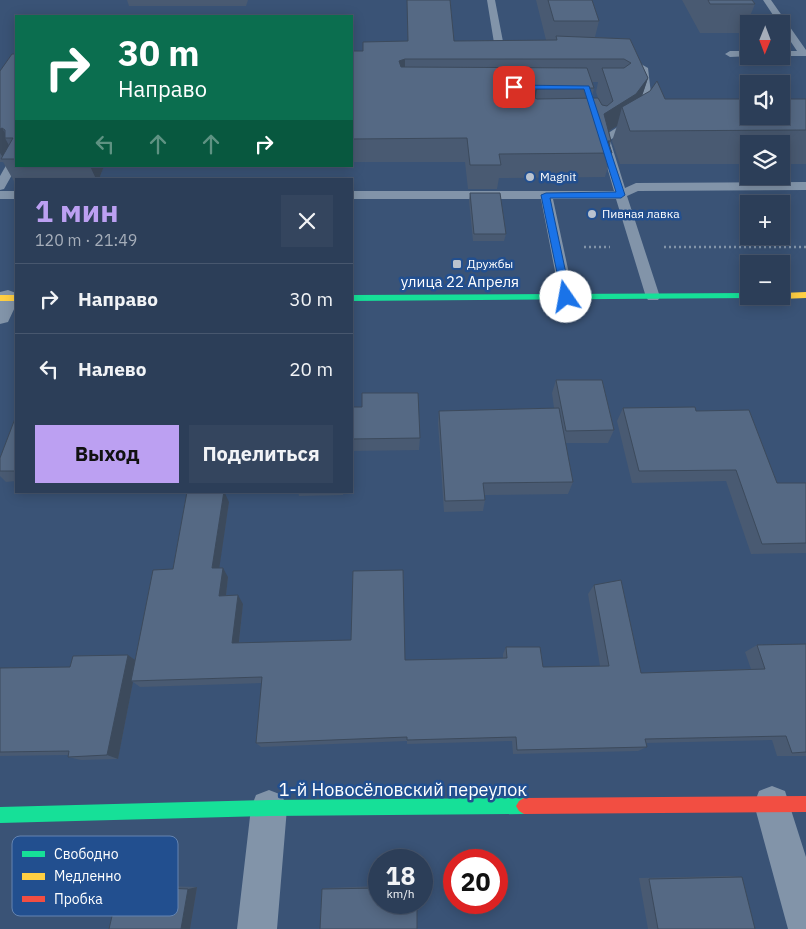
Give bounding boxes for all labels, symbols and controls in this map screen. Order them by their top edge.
north arrow [740,15,790,65]
map controls [740,15,790,305]
text: 30 m [118,30,200,76]
icon: right [35,35,100,100]
pin [493,66,535,108]
icon: arrive [500,73,528,101]
text: Направо [118,74,207,103]
button: sound [740,75,790,125]
icon: left [91,130,119,158]
icon: ahead [144,130,172,158]
icon: ahead [197,130,225,158]
icon: right [250,130,278,158]
button: layers [740,135,790,185]
place label: Magnit [540,169,577,184]
marker: Magnit [524,171,536,183]
text: 1 мин [35,191,119,230]
button: close [281,195,333,247]
button: + [740,195,790,245]
place label: Пивная лавка [602,206,680,221]
marker: Пивная лавка [586,208,598,220]
text: 120 m · 21:49 [35,230,137,250]
button: − [740,255,790,305]
place label: Дружбы [467,256,513,271]
marker: Дружбы [451,258,463,270]
position arrow [539,270,591,322]
street label: улица 22 Апреля [401,272,519,291]
icon: right [35,285,63,313]
text: Направо [78,287,158,311]
text: 30 m [289,287,333,311]
icon: left [35,355,63,383]
text: Налево [78,357,147,381]
text: 20 m [289,357,333,381]
button: Выход [35,425,179,483]
button: Поделиться [189,425,333,483]
street label: 1-й Новосёловский переулок [279,778,527,801]
legend [12,836,178,916]
text: Свободно [54,845,119,863]
speed limit sign: 20 [443,849,508,914]
text: 18 [385,859,416,892]
text: Медленно [54,867,122,885]
text: km/h [386,886,415,901]
text: Пробка [54,890,103,908]

